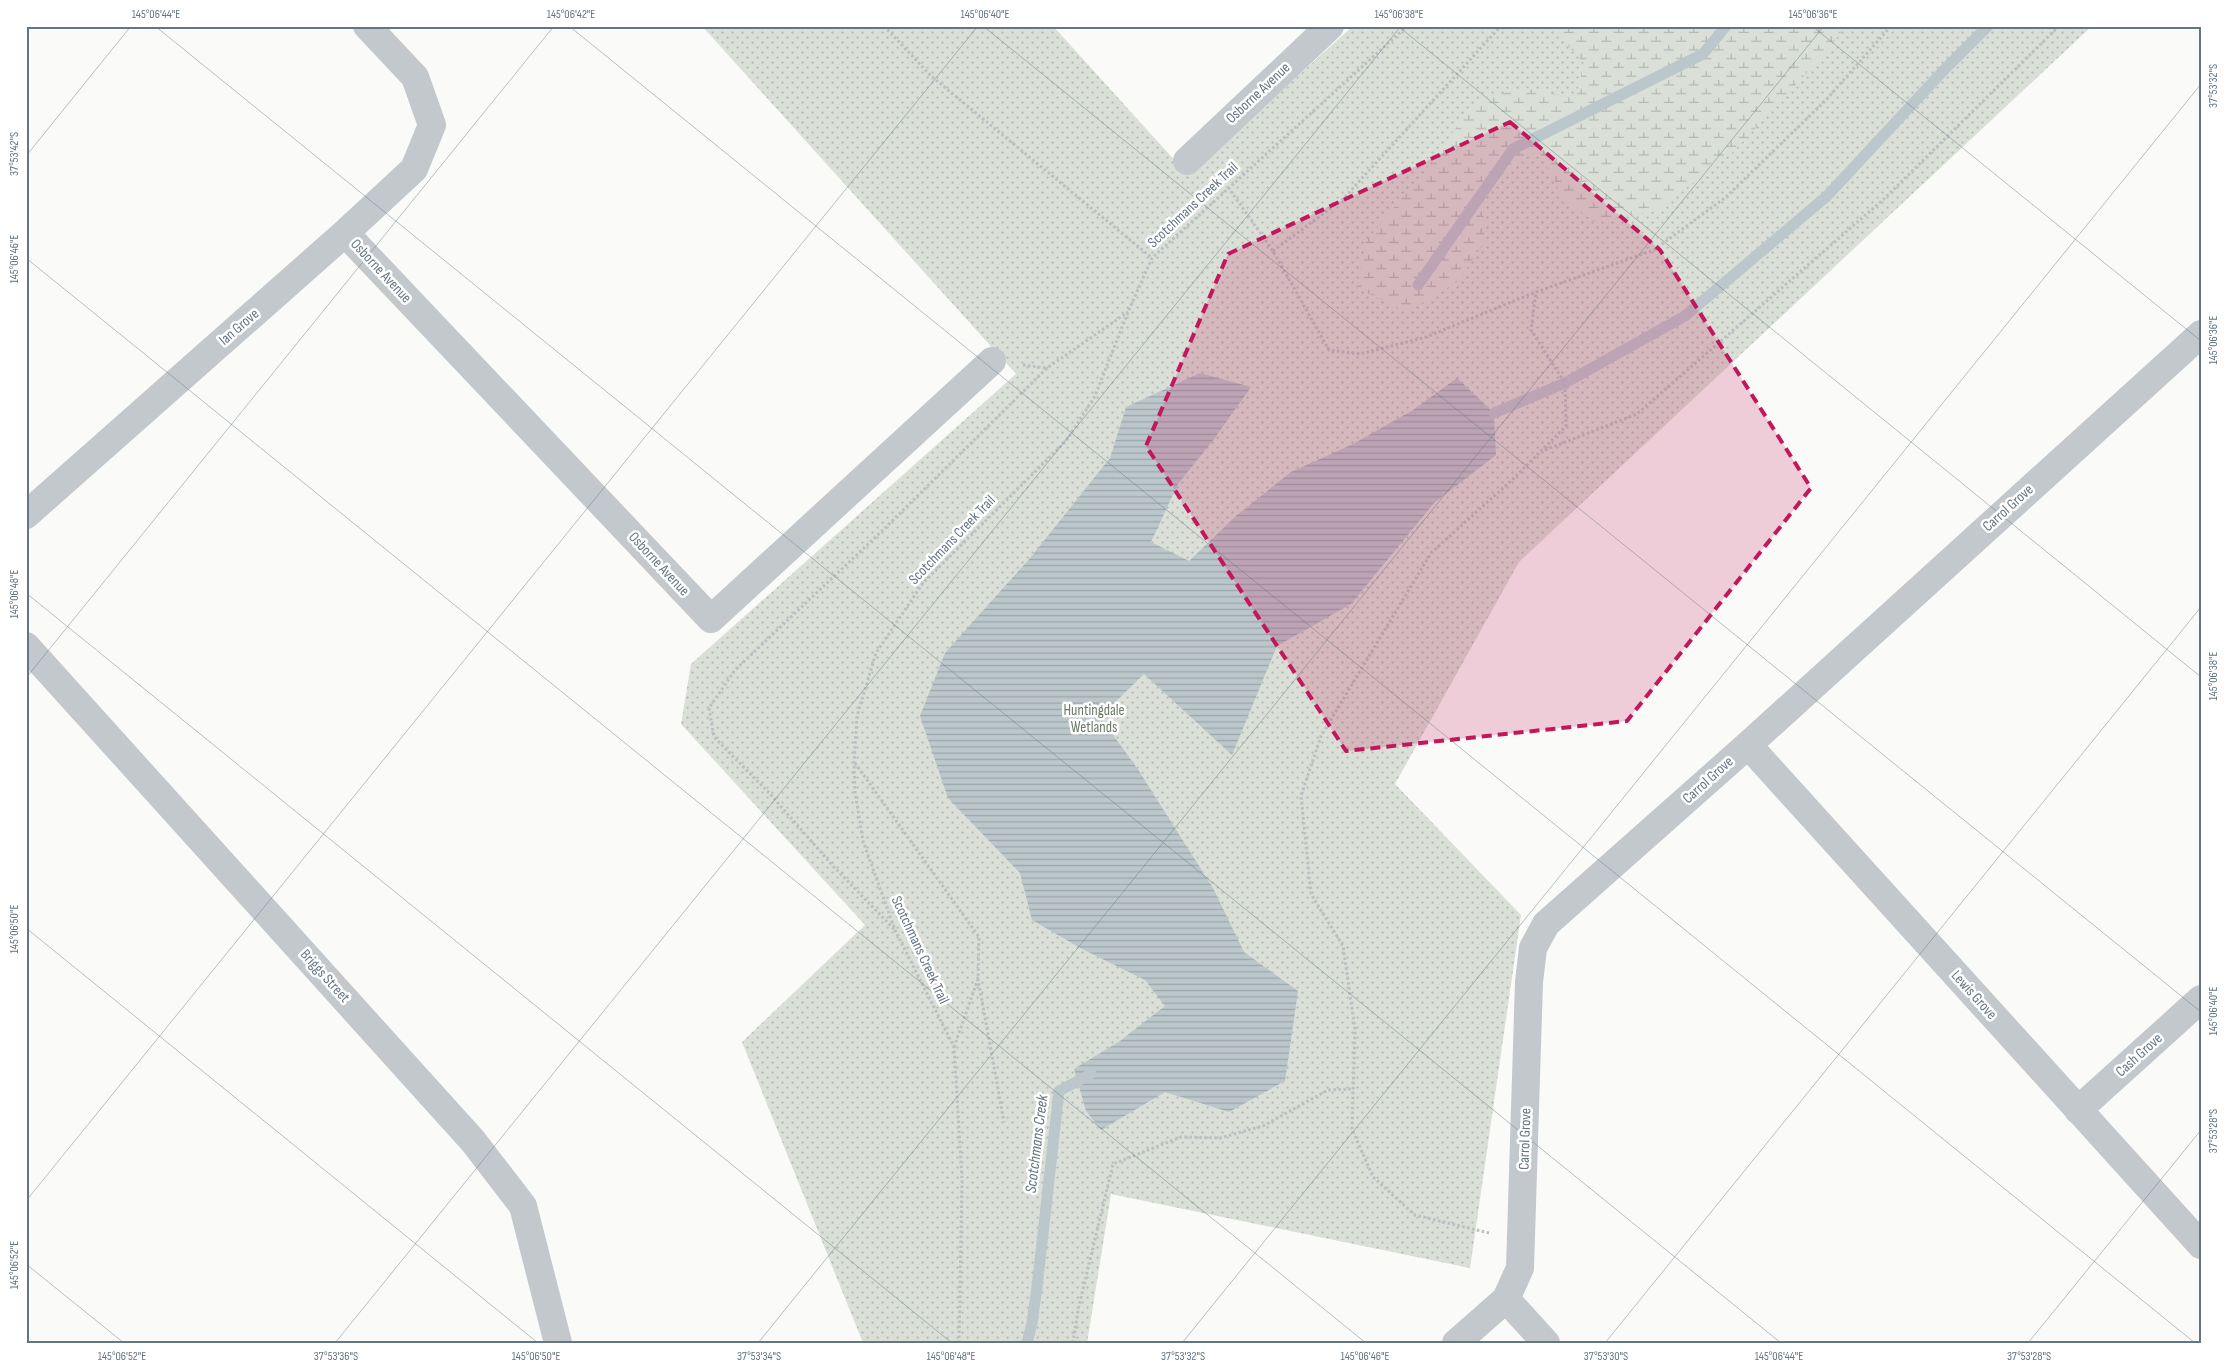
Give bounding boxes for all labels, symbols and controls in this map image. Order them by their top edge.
text: 145°06'44"E [132,7,180,22]
text: 145°06'42"E [547,7,595,22]
text: 145°06'40"E [961,7,1010,22]
text: 145°06'38"E [1375,7,1423,22]
text: 145°06'36"E [1789,7,1837,22]
street label: Osborne Avenue [1222,58,1294,128]
text: 37°53'32"S [2206,64,2221,108]
text: 37°53'42"S [7,132,22,176]
street label: Scotchmans Creek Trail [1144,158,1242,252]
text: 145°06'46"E [7,235,22,283]
street label: Osborne Avenue [346,235,416,307]
street label: Ian Grove [215,304,263,350]
text: 145°06'36"E [2206,316,2221,364]
street label: Carrol Grove [1979,480,2037,536]
street label: Scotchmans Creek Trail [905,491,999,589]
street label: Osborne Avenue [624,528,694,600]
text: 145°06'48"E [7,570,22,618]
text: 145°06'38"E [2206,652,2221,700]
park label: Huntingdale Wetlands [1064,701,1124,737]
street label: Carrol Grove [1679,752,1737,808]
street label: Scotchmans Creek Trail [887,893,953,1007]
text: 145°06'50"E [7,905,22,953]
street label: Briggs Street [296,945,354,1007]
street label: Lewis Grove [1947,966,2001,1024]
text: 145°06'40"E [2206,986,2221,1035]
street label: Cash Grove [2112,1029,2166,1081]
water label: Scotchmans Creek [1022,1093,1053,1194]
street label: Carrol Grove [1514,1108,1536,1170]
text: 37°53'28"S [2206,1109,2221,1153]
text: 145°06'52"E [7,1241,22,1289]
text: 145°06'52"E [98,1349,146,1364]
text: 37°53'36"S [314,1349,358,1364]
text: 145°06'50"E [512,1349,560,1364]
text: 37°53'34"S [737,1349,781,1364]
text: 145°06'48"E [927,1349,975,1364]
text: 37°53'32"S [1161,1349,1205,1364]
text: 145°06'46"E [1341,1349,1389,1364]
text: 37°53'30"S [1584,1349,1628,1364]
text: 145°06'44"E [1755,1349,1803,1364]
text: 37°53'28"S [2007,1349,2051,1364]

